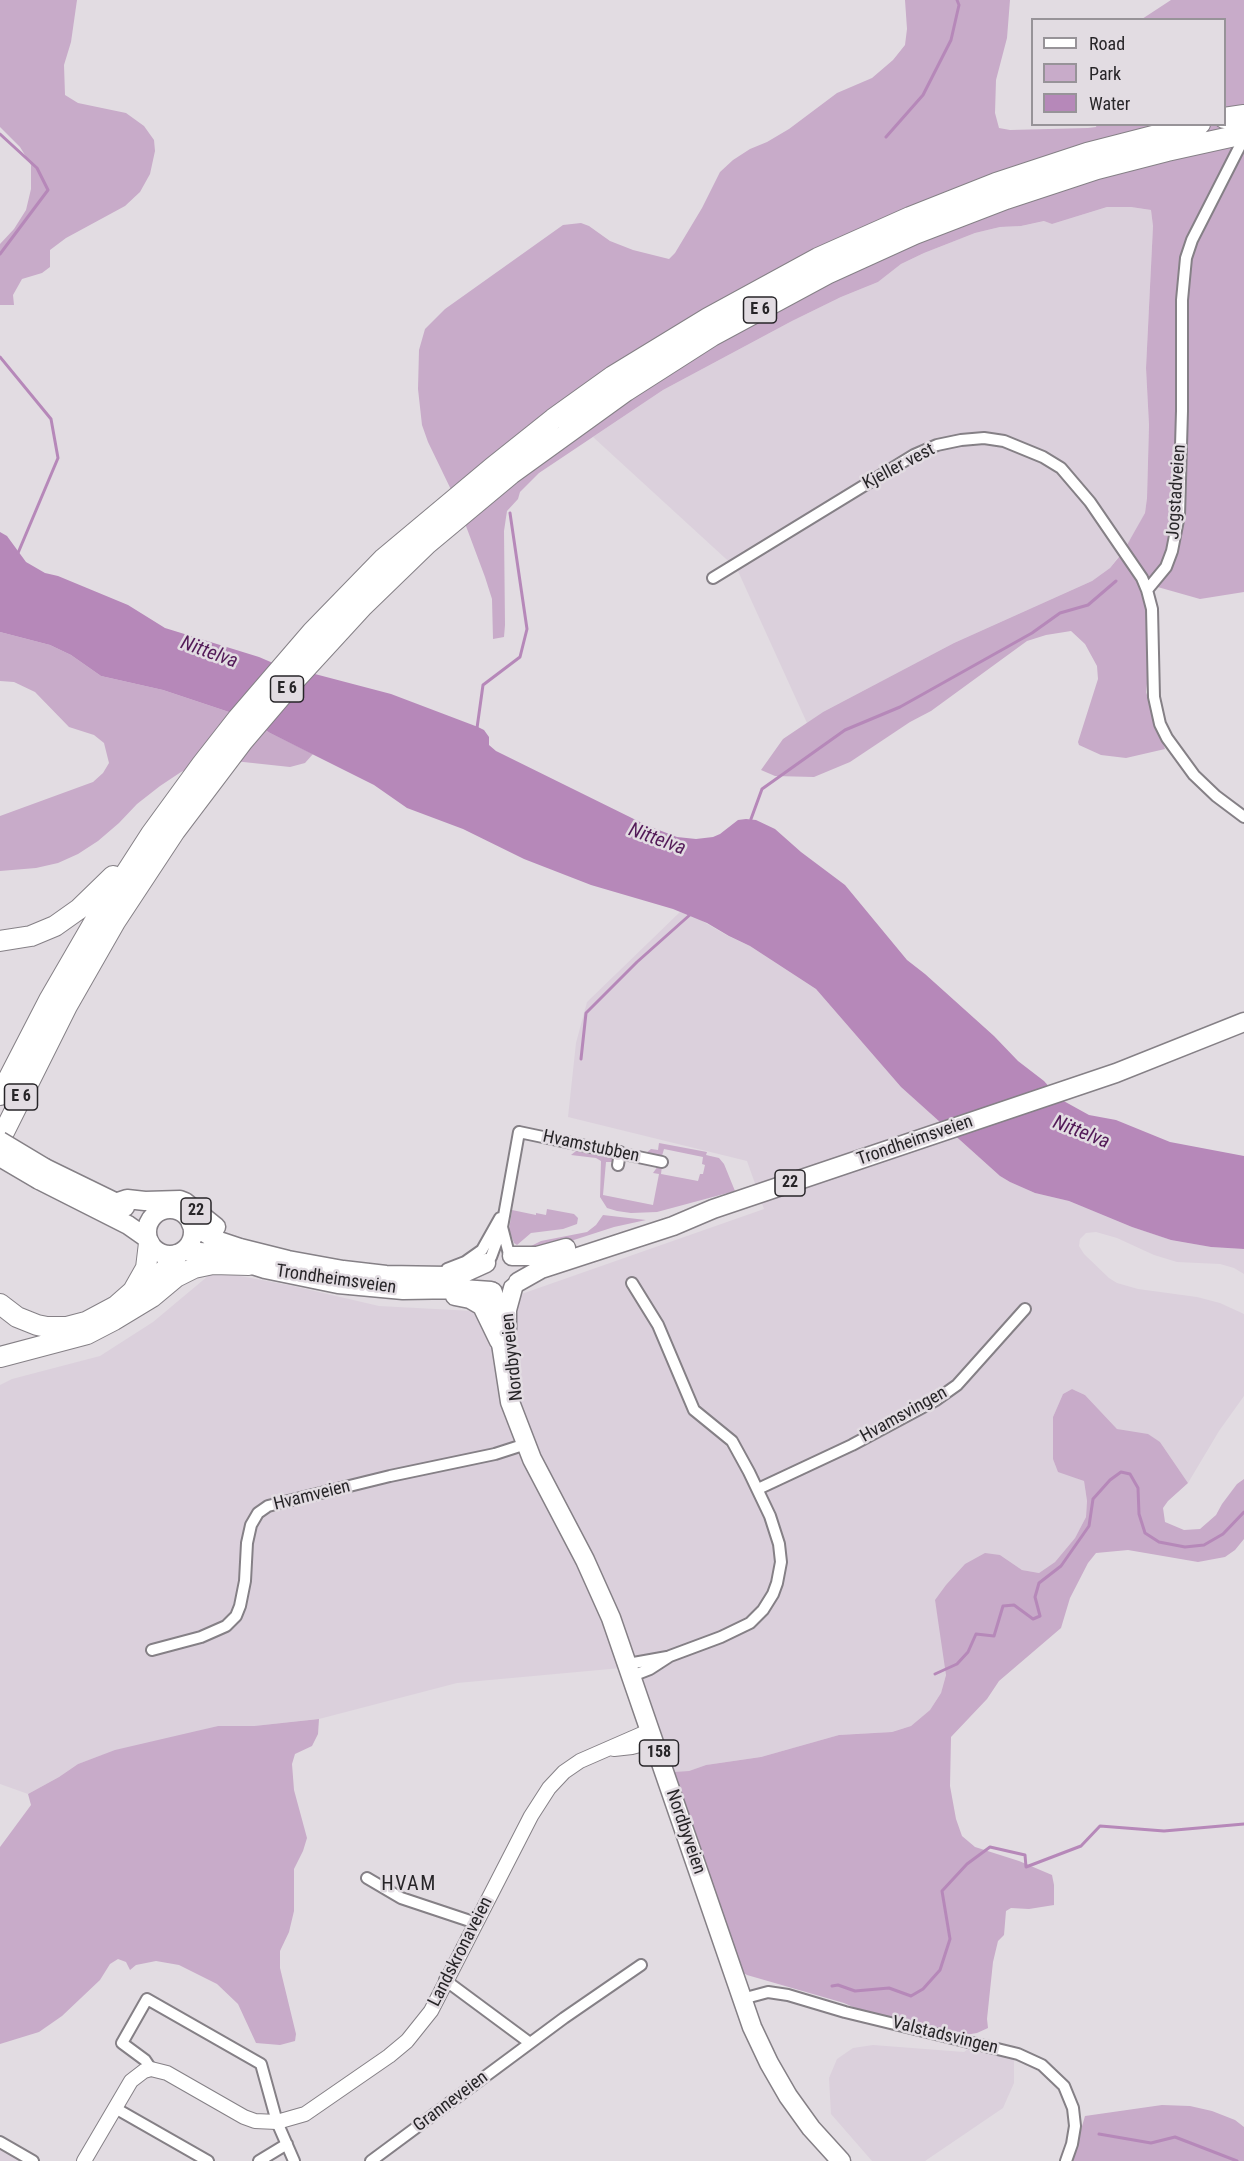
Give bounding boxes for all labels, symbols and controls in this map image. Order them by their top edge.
legend [1031,18,1226,126]
text: Road [1089,33,1125,54]
text: Park [1089,63,1121,84]
text: Water [1089,93,1130,114]
road number: E 6 [744,297,777,323]
street label: Kjeller vest [859,439,939,495]
street label: Jogstadveien [1163,444,1191,540]
water label: Nittelva [177,632,241,674]
road number: E 6 [270,676,304,702]
water label: Nittelva [625,819,689,861]
road number: E 6 [4,1084,38,1110]
street label: Trondheimsveien [854,1111,976,1171]
water label: Nittelva [1049,1111,1113,1155]
street label: Hvamstubben [541,1126,641,1168]
road number: 22 [775,1170,805,1196]
road number: 22 [181,1198,211,1224]
street label: Trondheimsveien [275,1261,397,1299]
street label: Nordbyveien [498,1312,528,1402]
street label: Hvamsvingen [857,1382,951,1448]
street label: Hvamveien [271,1476,353,1516]
road number: 158 [640,1740,678,1766]
street label: Nordbyveien [660,1787,710,1877]
district label: HVAM [381,1873,437,1897]
street label: Landskronaveien [424,1894,498,2010]
street label: Valstadsvingen [890,2012,1000,2060]
street label: Granneveien [410,2067,492,2137]

